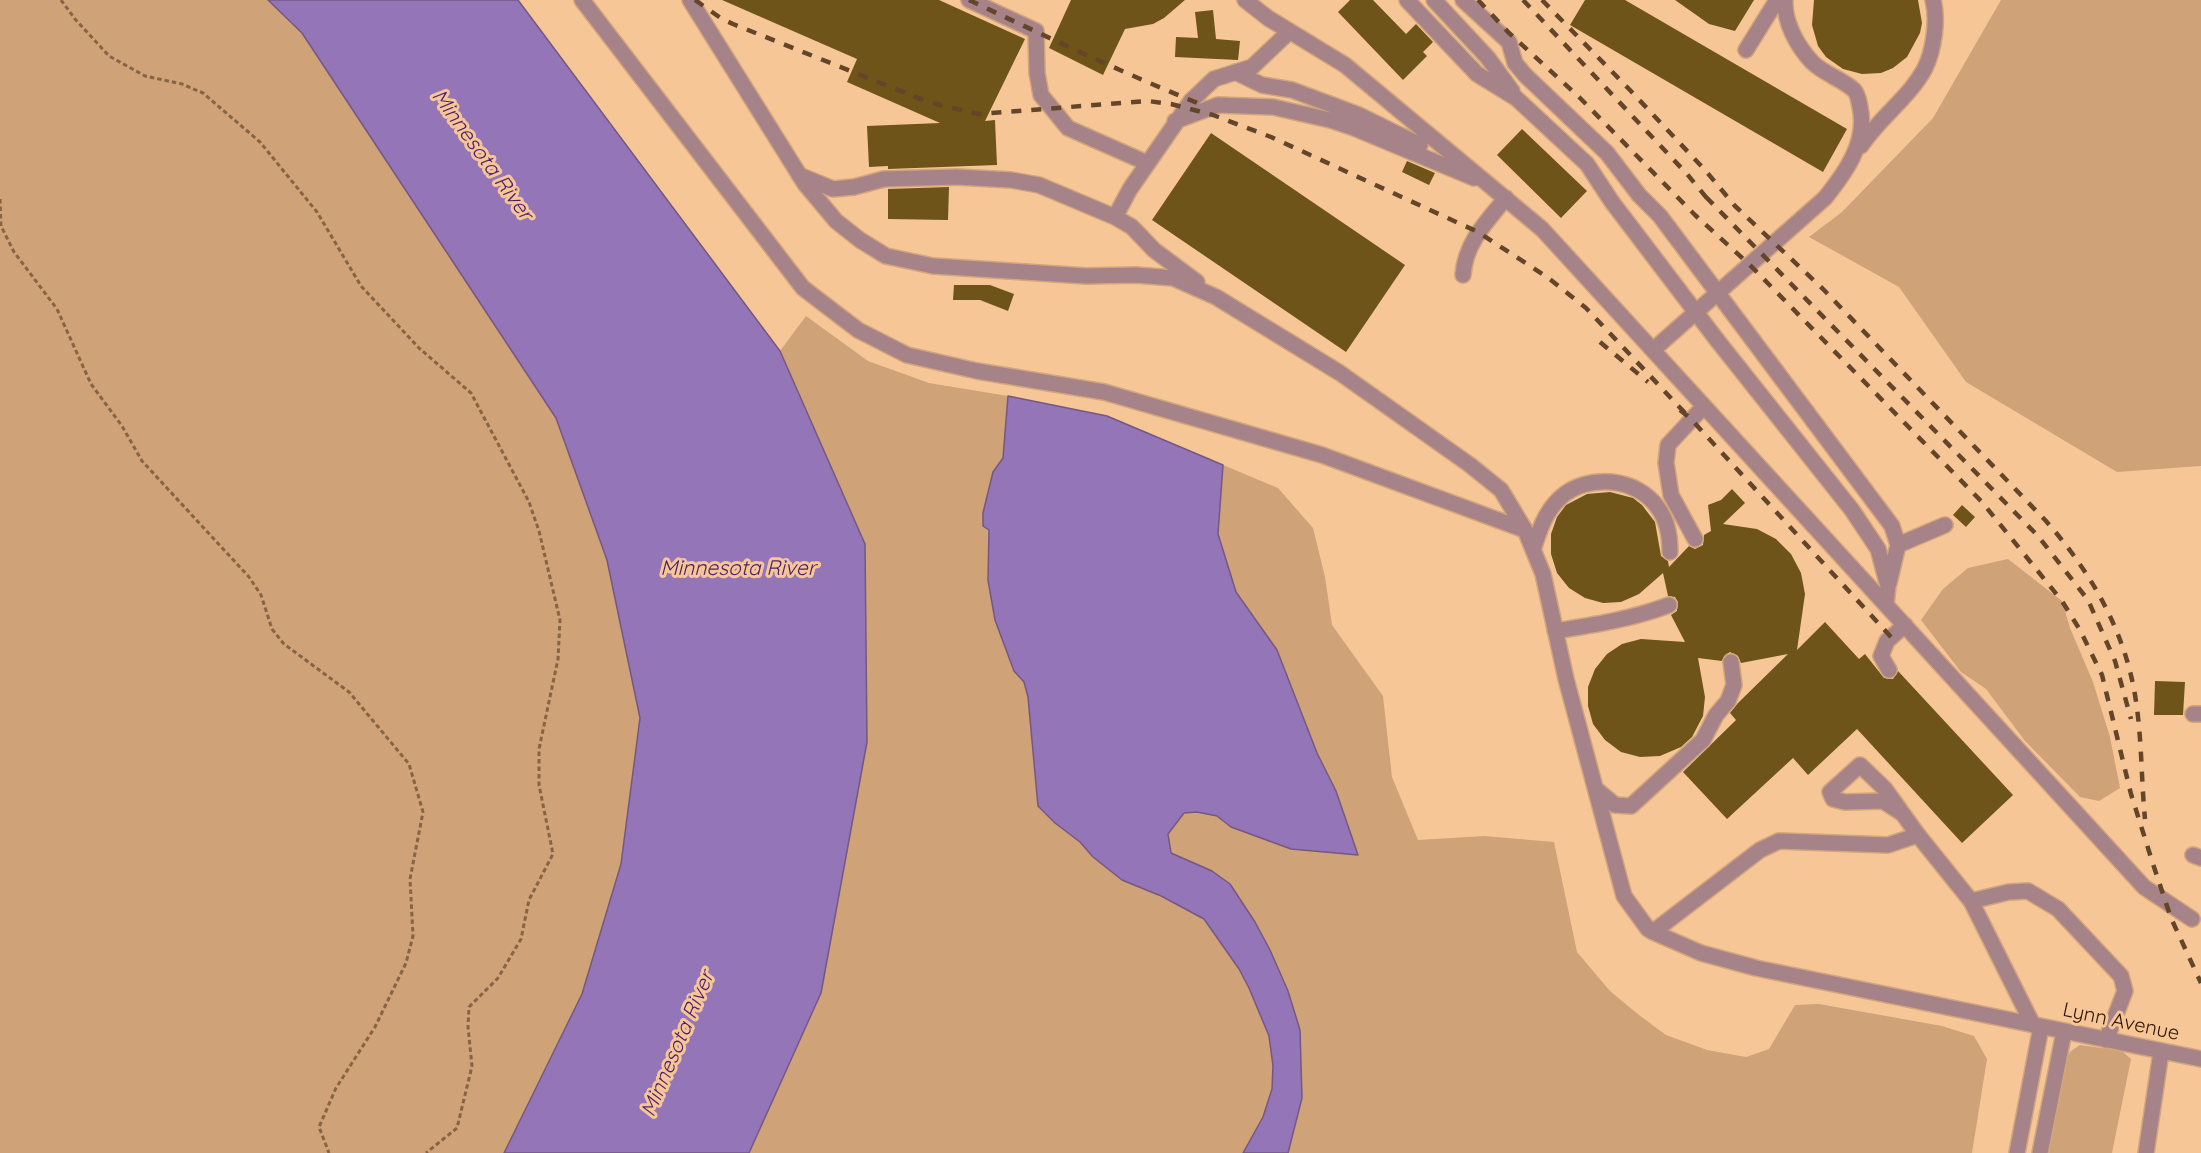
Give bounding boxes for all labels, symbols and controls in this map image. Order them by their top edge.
water label: Minnesota River [426,85,538,225]
water label: Minnesota River [660,556,816,582]
water label: Minnesota River [636,967,720,1121]
street label: Lynn Avenue [2061,998,2181,1046]

